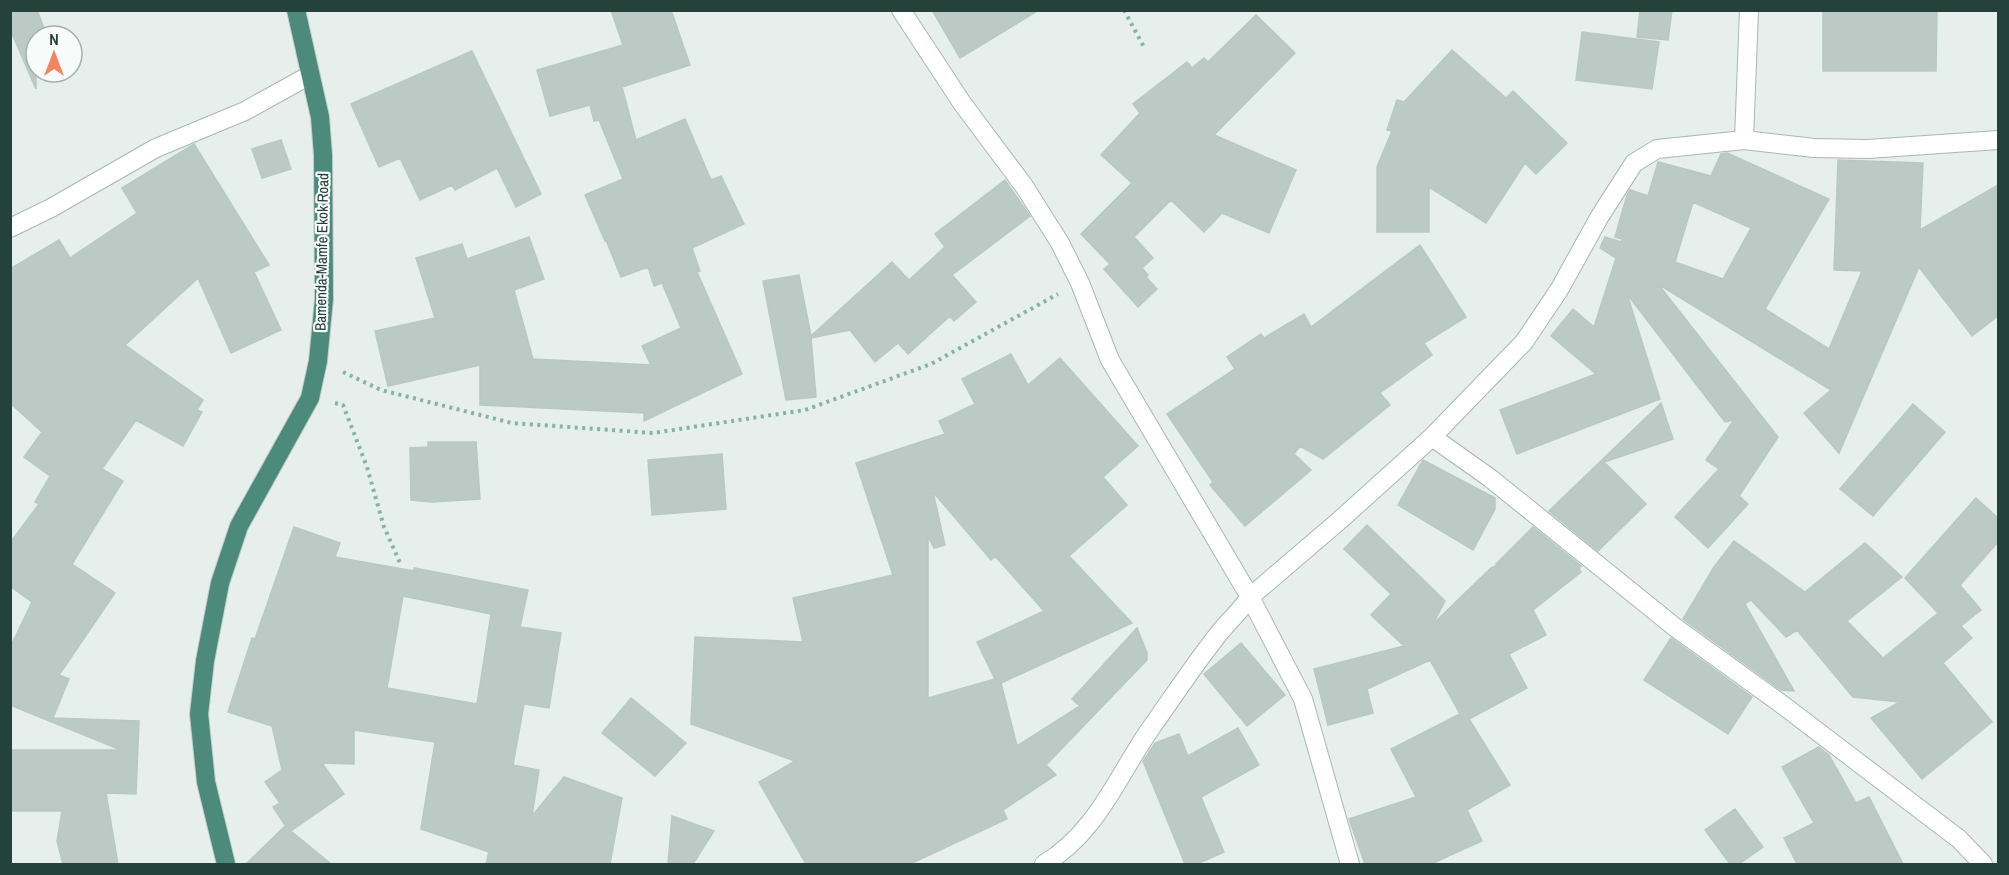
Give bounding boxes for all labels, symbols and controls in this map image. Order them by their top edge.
north arrow [24,24,84,84]
text: N [49,28,59,50]
street label: Bamenda-Mamfe Ekok Road [310,173,333,331]

